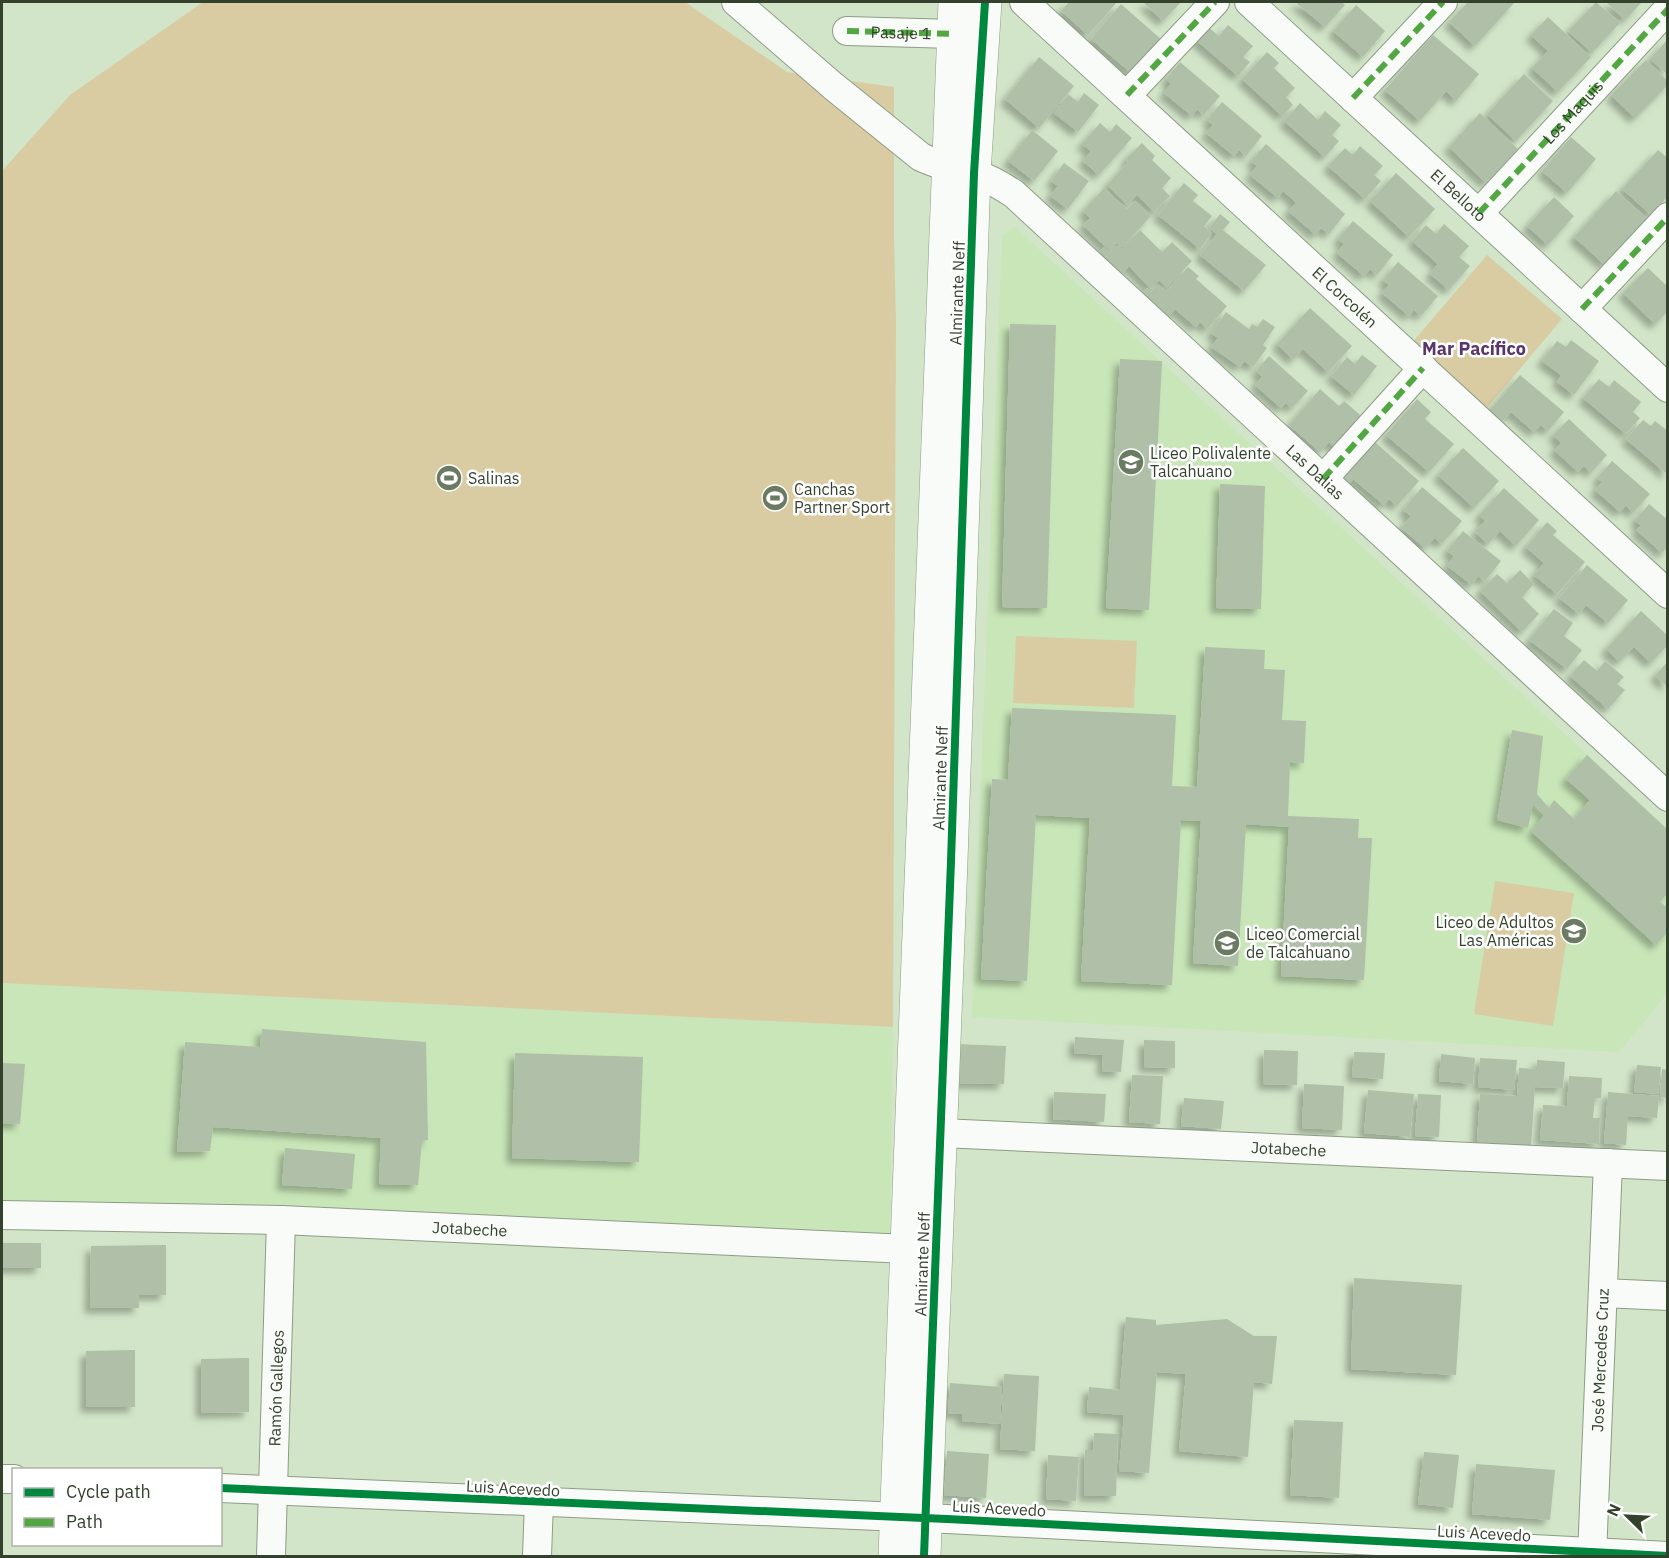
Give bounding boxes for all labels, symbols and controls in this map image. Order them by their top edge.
street label: Pasaje 1 [870,22,932,43]
street label: Los Maquis [1538,76,1607,148]
street label: El Belloto [1427,164,1491,226]
street label: Almirante Neff [945,240,969,346]
street label: El Corcolén [1308,262,1382,332]
district label: Mar Pacífico [1422,337,1526,360]
street label: Las Dalias [1282,440,1349,504]
place label: Liceo Polivalente Talcahuano [1150,443,1271,481]
school or university icon: Liceo Polivalente Talcahuano [1116,447,1146,477]
sports icon: Salinas [434,463,464,493]
place label: Salinas [468,468,520,488]
place label: Canchas Partner Sport [794,479,890,517]
sports icon: Canchas Partner Sport [760,483,790,513]
street label: Almirante Neff [928,725,952,831]
place label: Liceo de Adultos Las Américas [1435,912,1554,950]
school or university icon: Liceo de Adultos Las Américas [1559,916,1589,946]
place label: Liceo Comercial de Talcahuano [1246,924,1360,962]
school or university icon: Liceo Comercial de Talcahuano [1212,928,1242,958]
street label: Jotabeche [1251,1137,1327,1160]
street label: Almirante Neff [910,1211,934,1317]
street label: Jotabeche [432,1217,508,1240]
street label: José Mercedes Cruz [1587,1288,1613,1432]
street label: Ramón Gallegos [264,1329,288,1447]
legend [12,1468,222,1546]
street label: Luis Acevedo [465,1476,561,1500]
text: Cycle path [66,1480,151,1503]
north arrow [1597,1486,1657,1546]
street label: Luis Acevedo [951,1496,1047,1520]
text: N [1602,1501,1625,1519]
text: Path [66,1510,103,1533]
street label: Luis Acevedo [1436,1521,1532,1545]

